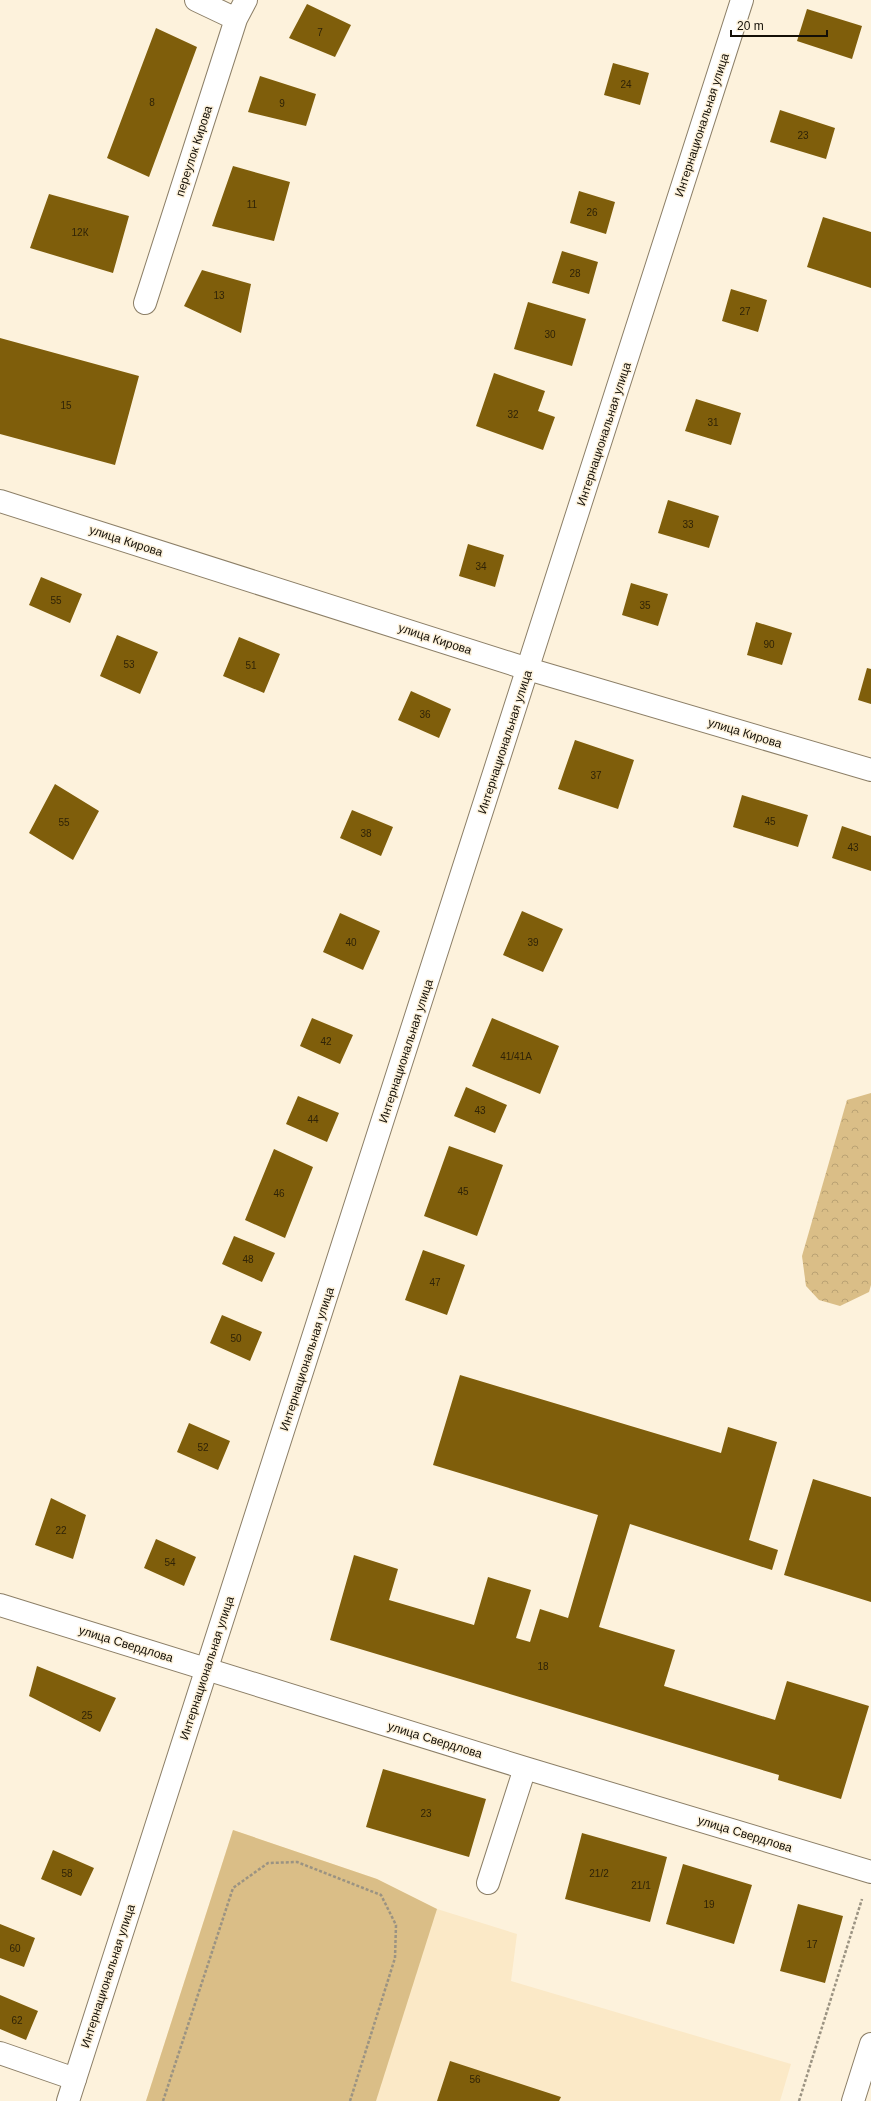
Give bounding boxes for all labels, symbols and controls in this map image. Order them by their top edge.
scale bar [731,12,827,38]
text: 20 m [737,19,764,33]
house number: 7 [317,27,323,38]
street label: Интернациональная улица [672,51,732,199]
house number: 24 [620,79,632,90]
house number: 8 [149,97,155,108]
house number: 9 [279,98,285,109]
street label: переулок Кирова [173,104,215,198]
house number: 23 [797,130,809,141]
house number: 11 [247,199,258,210]
house number: 26 [586,207,598,218]
house number: 12К [72,227,89,238]
house number: 28 [569,268,581,279]
house number: 13 [213,290,225,301]
house number: 27 [739,306,751,317]
house number: 30 [544,329,556,340]
street label: Интернациональная улица [574,360,634,508]
house number: 15 [60,400,72,411]
house number: 32 [507,409,519,420]
house number: 31 [707,417,719,428]
house number: 33 [682,519,694,530]
street label: улица Кирова [88,523,165,560]
house number: 34 [475,561,487,572]
house number: 55 [50,595,62,606]
house number: 35 [639,600,651,611]
street label: улица Кирова [397,621,474,658]
house number: 90 [763,639,775,650]
house number: 53 [123,659,135,670]
house number: 51 [245,660,257,671]
street label: Интернациональная улица [475,668,535,816]
house number: 36 [419,709,431,720]
street label: улица Кирова [706,715,784,751]
house number: 37 [590,770,602,781]
house number: 45 [764,816,776,827]
house number: 55 [58,817,70,828]
house number: 38 [360,828,372,839]
house number: 43 [847,842,859,853]
house number: 40 [345,937,357,948]
house number: 39 [527,937,539,948]
street label: Интернациональная улица [376,977,436,1125]
house number: 42 [320,1036,332,1047]
house number: 41/41А [500,1051,532,1062]
house number: 43 [474,1105,486,1116]
house number: 44 [307,1114,319,1125]
house number: 45 [457,1186,469,1197]
house number: 46 [273,1188,285,1199]
house number: 48 [242,1254,254,1265]
house number: 47 [429,1277,441,1288]
street label: Интернациональная улица [277,1285,337,1433]
house number: 50 [230,1333,242,1344]
house number: 52 [197,1442,209,1453]
house number: 22 [55,1525,67,1536]
house number: 54 [164,1557,176,1568]
street label: Интернациональная улица [177,1594,237,1742]
street label: улица Свердлова [77,1623,175,1665]
house number: 18 [537,1661,549,1672]
house number: 25 [81,1710,93,1721]
street label: улица Свердлова [386,1719,484,1761]
house number: 23 [420,1808,432,1819]
street label: улица Свердлова [696,1813,794,1855]
house number: 58 [61,1868,73,1879]
house number: 21/2 [589,1868,609,1879]
house number: 21/1 [631,1880,651,1891]
house number: 19 [703,1899,715,1910]
street label: Интернациональная улица [78,1902,138,2050]
house number: 17 [806,1939,818,1950]
house number: 60 [9,1943,21,1954]
house number: 62 [11,2015,23,2026]
house number: 56 [469,2074,481,2085]

